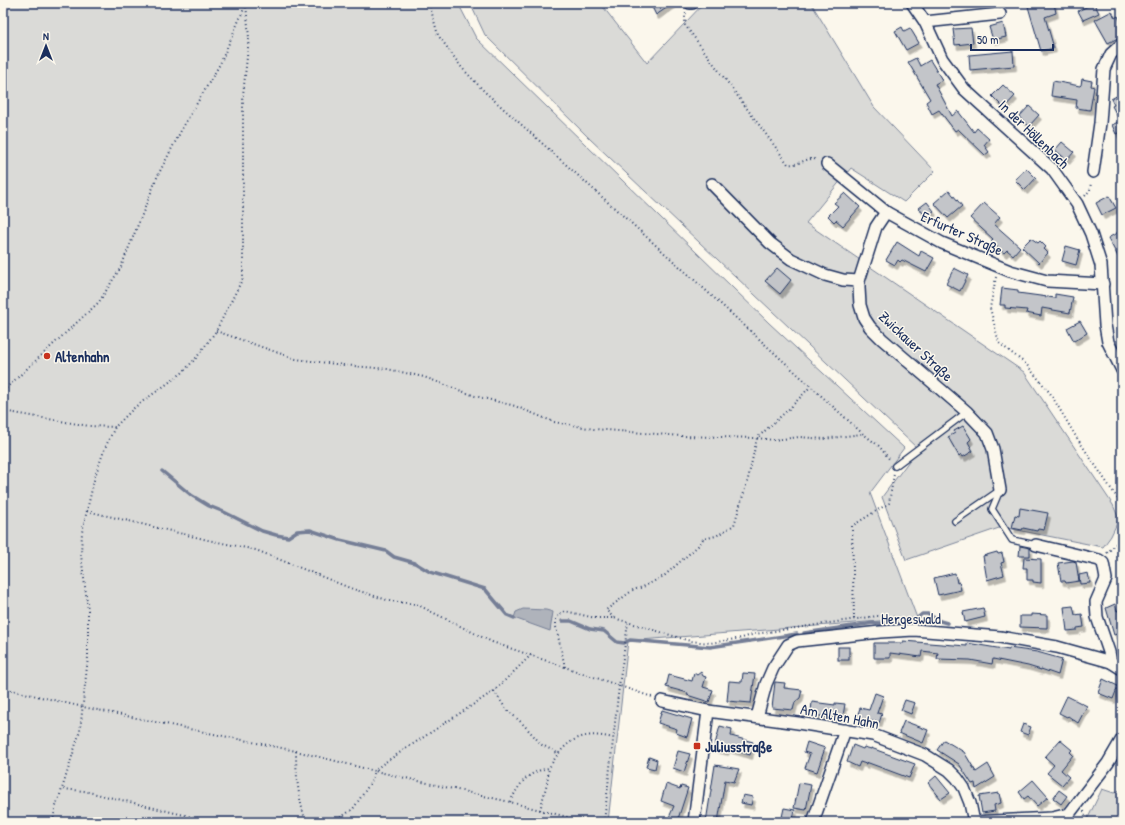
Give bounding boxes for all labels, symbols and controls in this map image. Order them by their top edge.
north arrow [26,26,66,66]
scale bar [971,26,1053,52]
text: N [43,29,49,43]
text: 50 m [977,31,998,48]
street label: In der Höllenbach [994,95,1074,173]
street label: Erfurter Straße [918,206,1006,260]
street label: Zwickauer Straße [874,306,958,386]
place label: Altenhahn [55,346,110,367]
marker: Altenhahn [42,351,52,361]
street label: Hergeswald [881,608,941,629]
street label: Am Alten Hahn [799,698,881,734]
place label: Juliusstraße [705,736,772,758]
marker: Juliusstraße [692,741,702,751]

